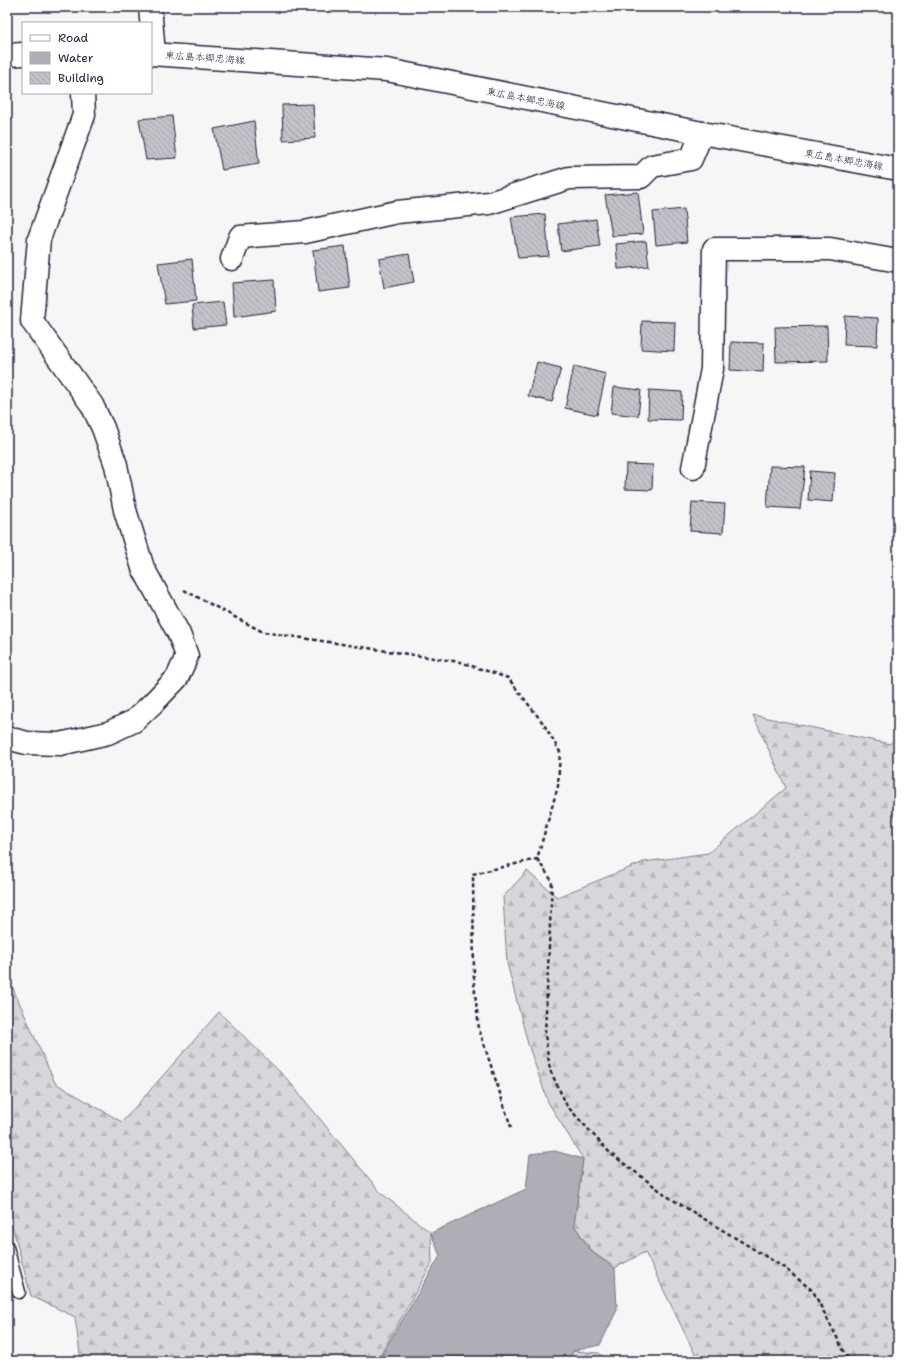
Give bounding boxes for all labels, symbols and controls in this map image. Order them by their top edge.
legend [22,22,152,94]
text: Road [58,30,89,46]
street label: 東広島本郷忠海線 [165,48,245,67]
text: Water [58,50,94,66]
text: Building [58,70,104,86]
street label: 東広島本郷忠海線 [485,84,566,113]
street label: 東広島本郷忠海線 [803,146,884,173]

